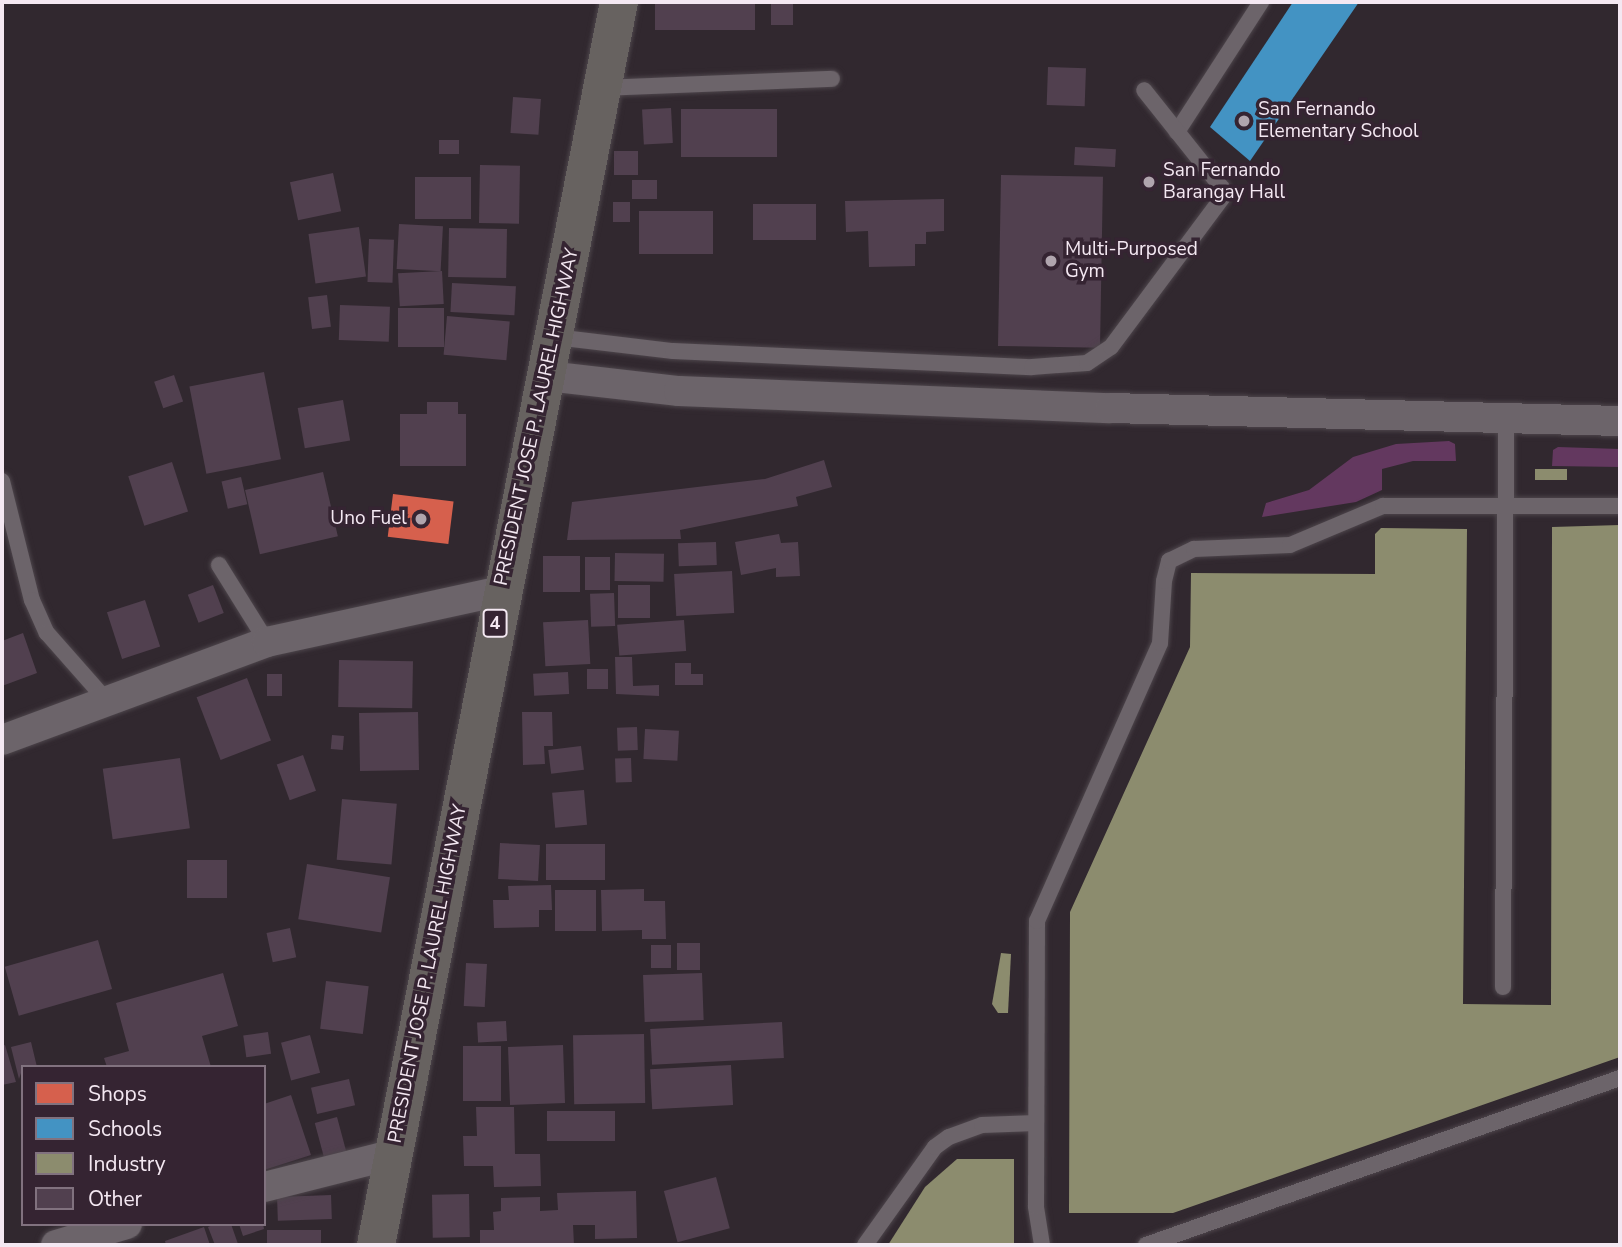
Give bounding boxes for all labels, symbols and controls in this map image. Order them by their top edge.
place label: San Fernando Elementary School [1258,99,1419,143]
marker: San Fernando Elementary School [1236,113,1252,129]
place label: San Fernando Barangay Hall [1163,160,1285,204]
marker: San Fernando Barangay Hall [1141,174,1157,190]
place label: Multi-Purposed Gym [1065,239,1198,283]
street label: PRESIDENT JOSE P. LAUREL HIGHWAY [490,246,584,588]
marker: Multi-Purposed Gym [1043,253,1059,269]
place label: Uno Fuel [330,508,407,530]
marker: Uno Fuel [413,511,429,527]
road number: 4 [481,608,509,638]
street label: PRESIDENT JOSE P. LAUREL HIGHWAY [384,803,472,1145]
legend [21,1065,266,1226]
text: Shops [88,1080,147,1108]
text: Schools [88,1115,162,1143]
text: Industry [88,1150,166,1178]
text: Other [88,1185,142,1213]

